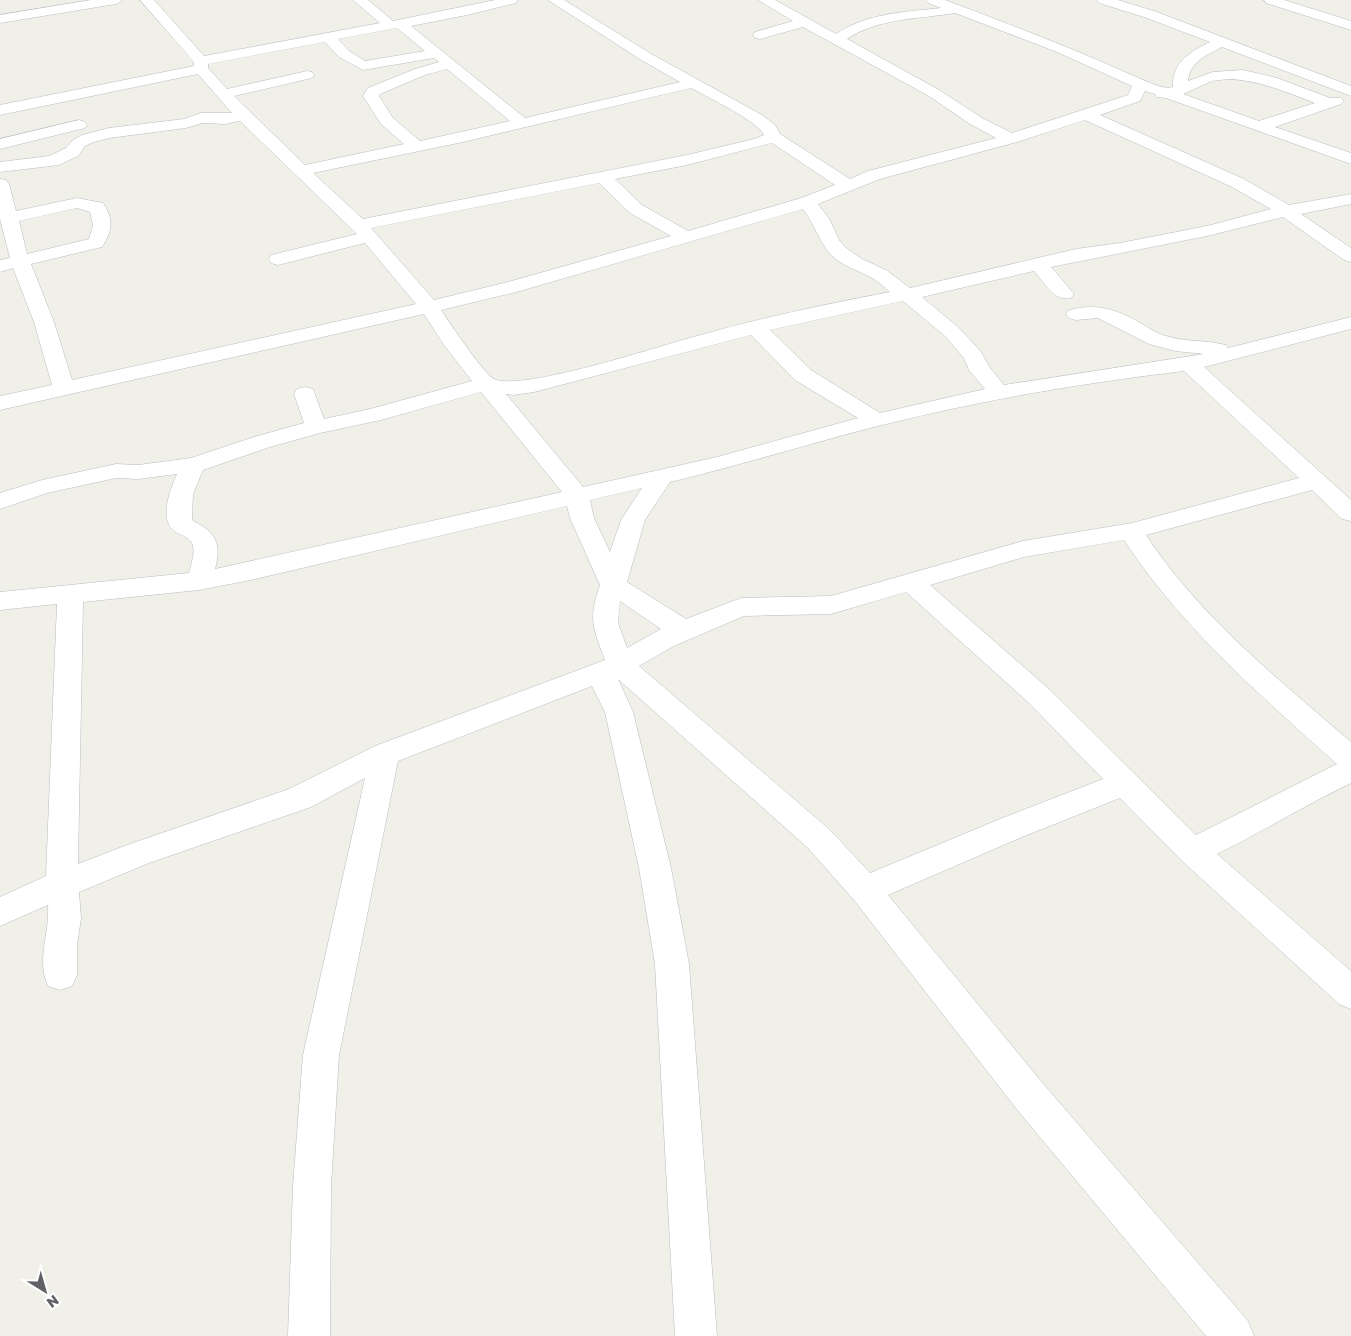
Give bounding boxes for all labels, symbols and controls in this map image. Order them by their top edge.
north arrow [20,1266,70,1316]
text: N [44,1292,62,1312]

